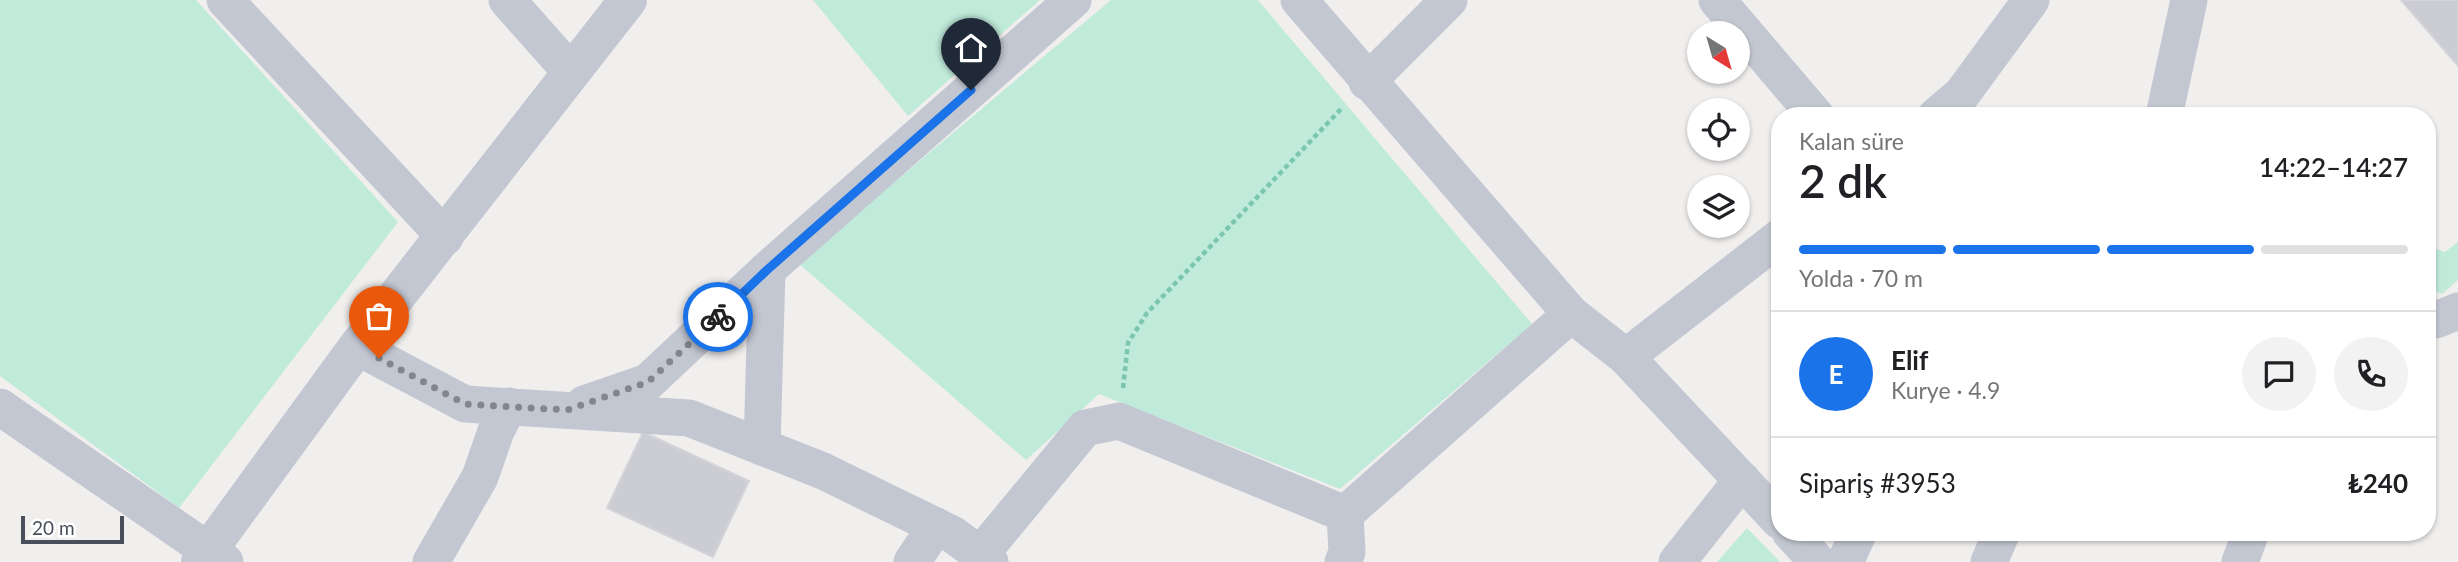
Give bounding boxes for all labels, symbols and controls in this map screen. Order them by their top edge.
pin [941,18,1001,90]
north arrow [1687,21,1750,84]
map controls [1687,21,1750,238]
icon: home [952,29,990,67]
button: locate [1687,98,1750,161]
text: Kalan süre [1799,127,1904,155]
text: 14:22–14:27 [2259,151,2408,183]
text: 2 dk [1799,153,1887,208]
button: layers [1687,175,1750,238]
text: Yolda · 70 m [1799,264,1923,292]
courier [683,282,753,352]
pin [349,286,409,358]
icon: bag [360,297,398,335]
icon: bike [699,298,737,336]
button: chat [2242,337,2316,411]
button: phone [2334,337,2408,411]
text: Elif [1891,344,1928,376]
text: E [1829,358,1843,390]
text: Kurye · 4.9 [1891,376,2000,404]
text: Sipariş #3953 [1799,467,1956,499]
text: ₺240 [2348,467,2408,499]
scale bar [21,513,124,545]
text: 20 m [32,516,75,539]

